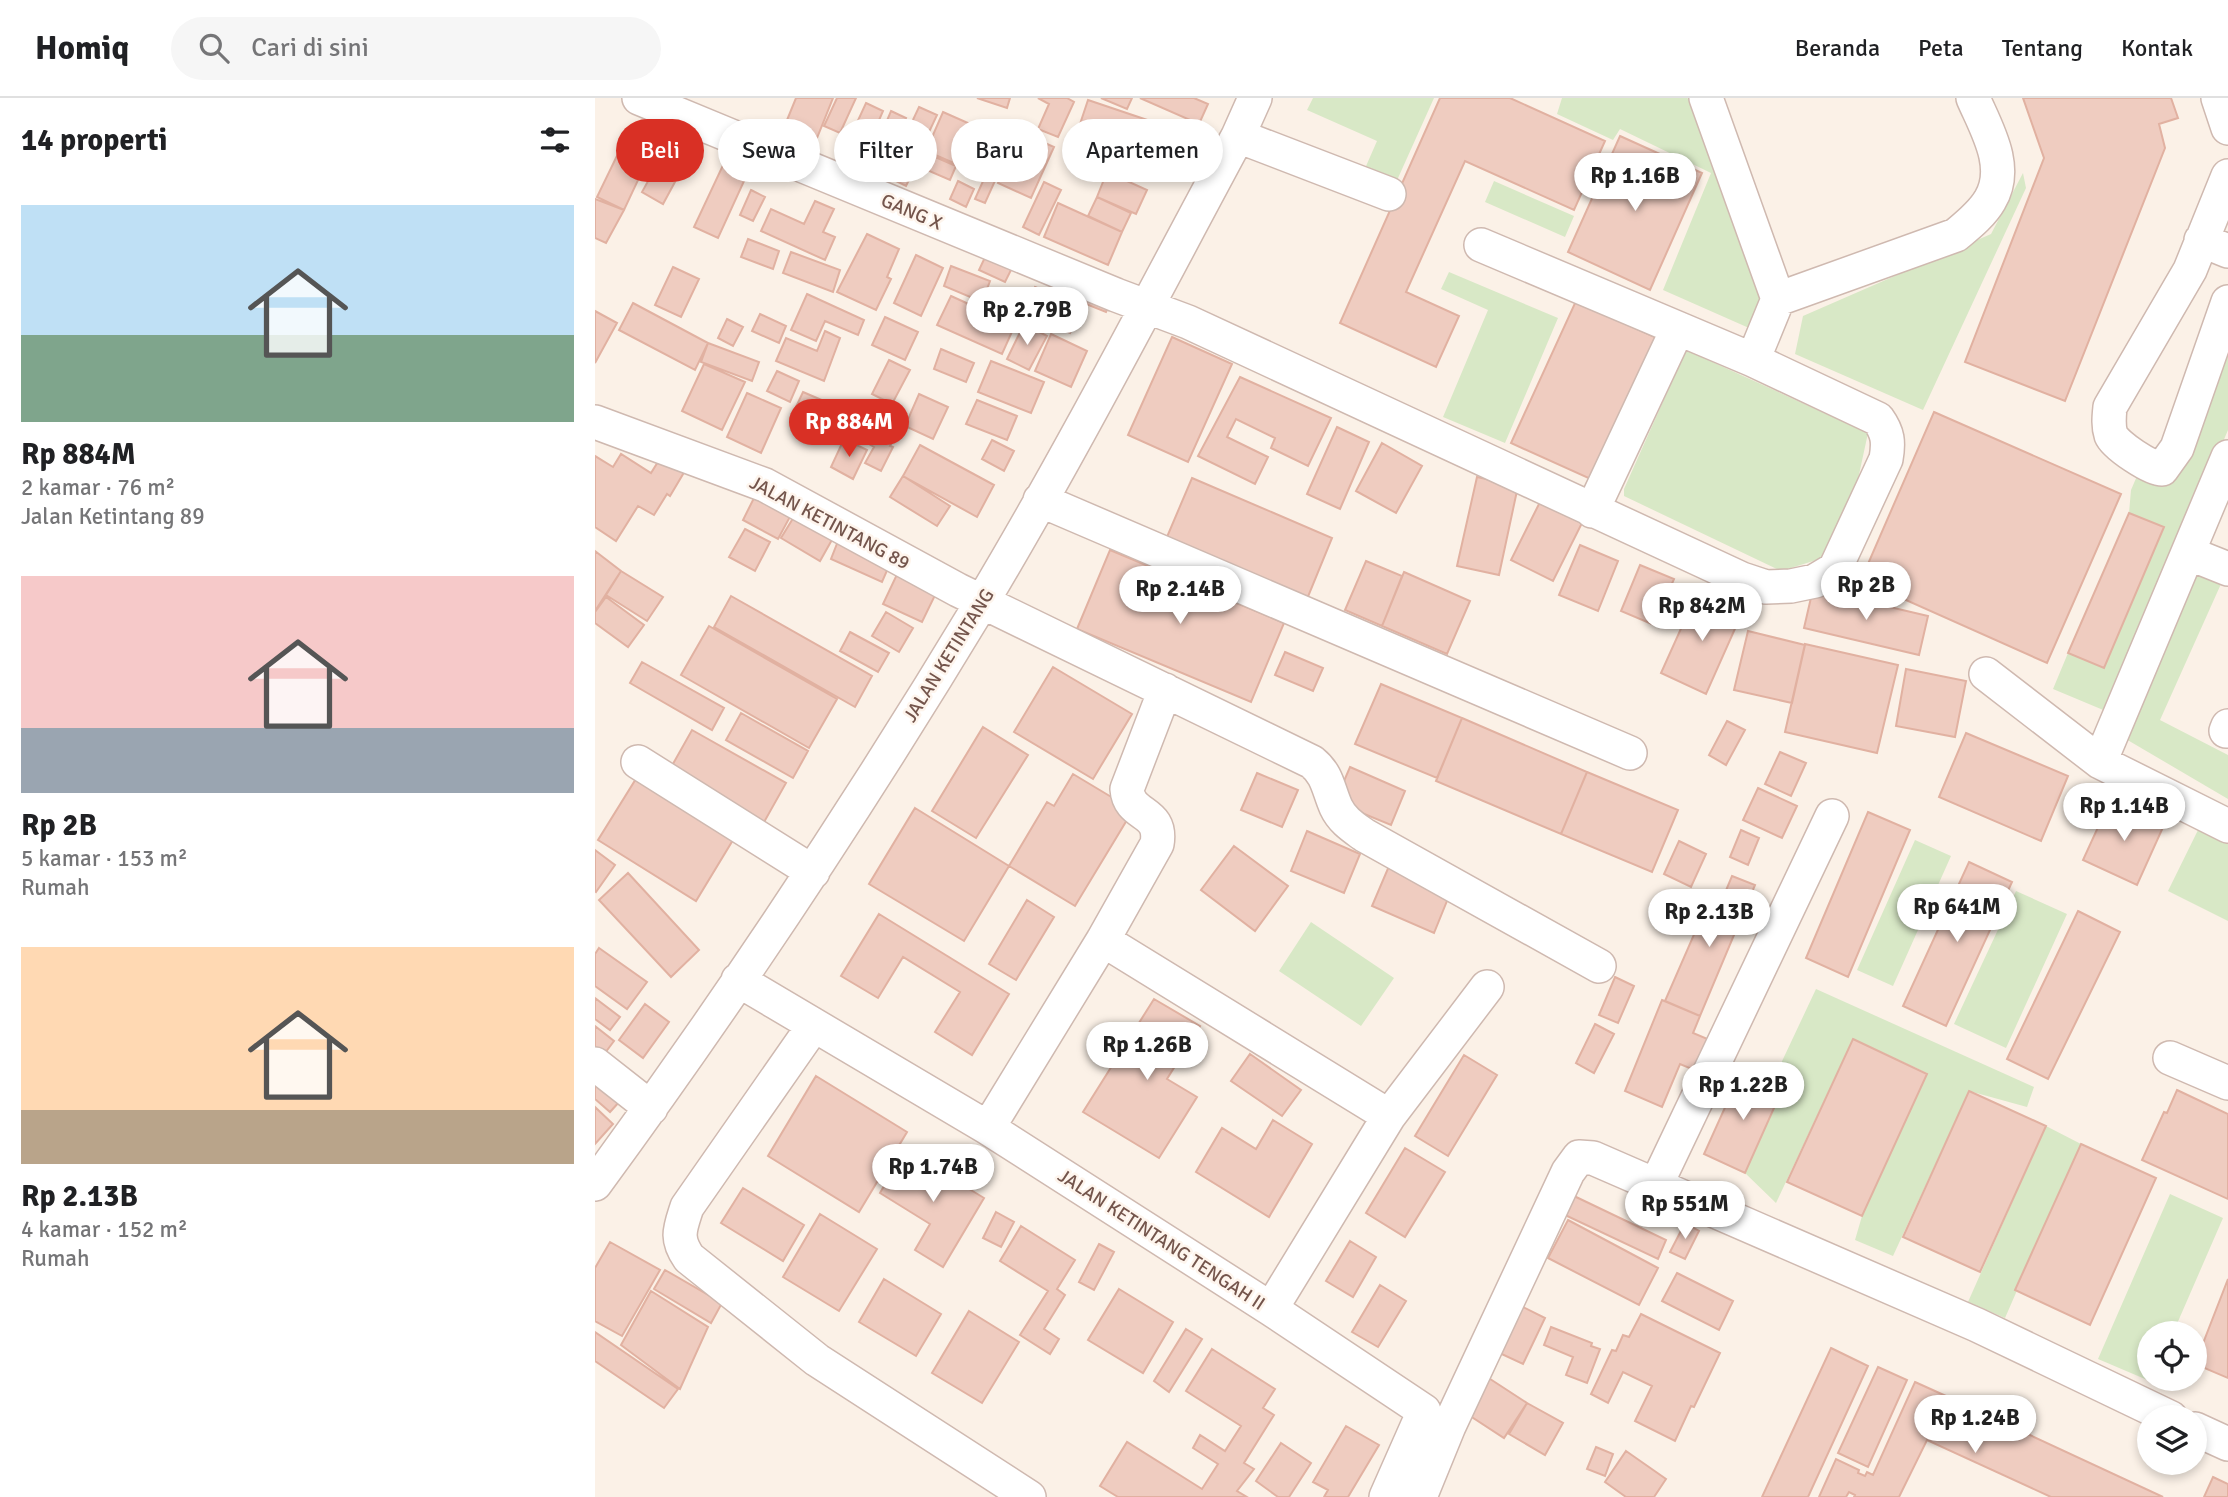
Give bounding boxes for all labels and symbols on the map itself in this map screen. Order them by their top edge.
pin: Rp 1.16B [1563,153,1707,213]
street label: GANG X [877,188,946,236]
pin: Rp 2.79B [955,288,1099,347]
pin: Rp 884M [784,400,914,459]
street label: JALAN KETINTANG 89 [745,471,914,575]
pin: Rp 2B [1817,562,1915,622]
pin: Rp 2.14B [1108,566,1252,626]
street label: JALAN KETINTANG [898,584,1000,727]
pin: Rp 842M [1637,584,1767,643]
pin: Rp 1.14B [2052,784,2196,843]
pin: Rp 641M [1892,884,2022,944]
pin: Rp 2.13B [1637,890,1781,949]
pin: Rp 1.26B [1075,1023,1219,1082]
pin: Rp 1.22B [1671,1062,1815,1122]
pin: Rp 1.74B [861,1144,1005,1204]
street label: JALAN KETINTANG TENGAH II [1053,1164,1270,1316]
pin: Rp 551M [1620,1182,1750,1241]
pin: Rp 1.24B [1903,1396,2047,1455]

